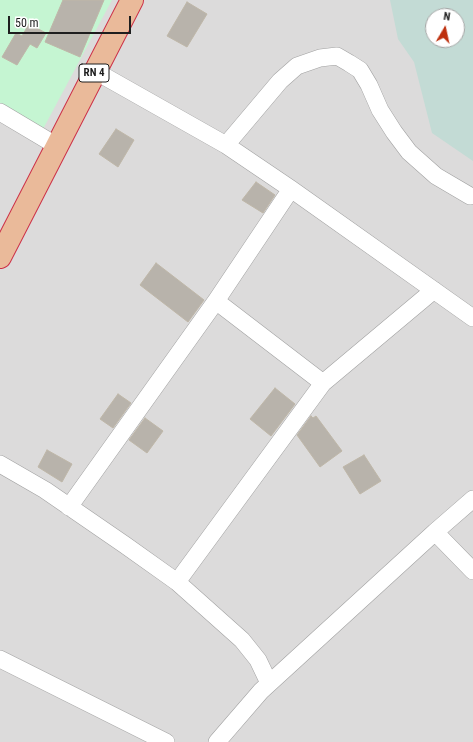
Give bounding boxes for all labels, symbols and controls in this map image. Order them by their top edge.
scale bar [10,8,133,34]
north arrow [425,8,465,48]
text: N [442,10,451,24]
text: 50 m [15,16,39,30]
road number: RN 4 [79,64,109,82]

